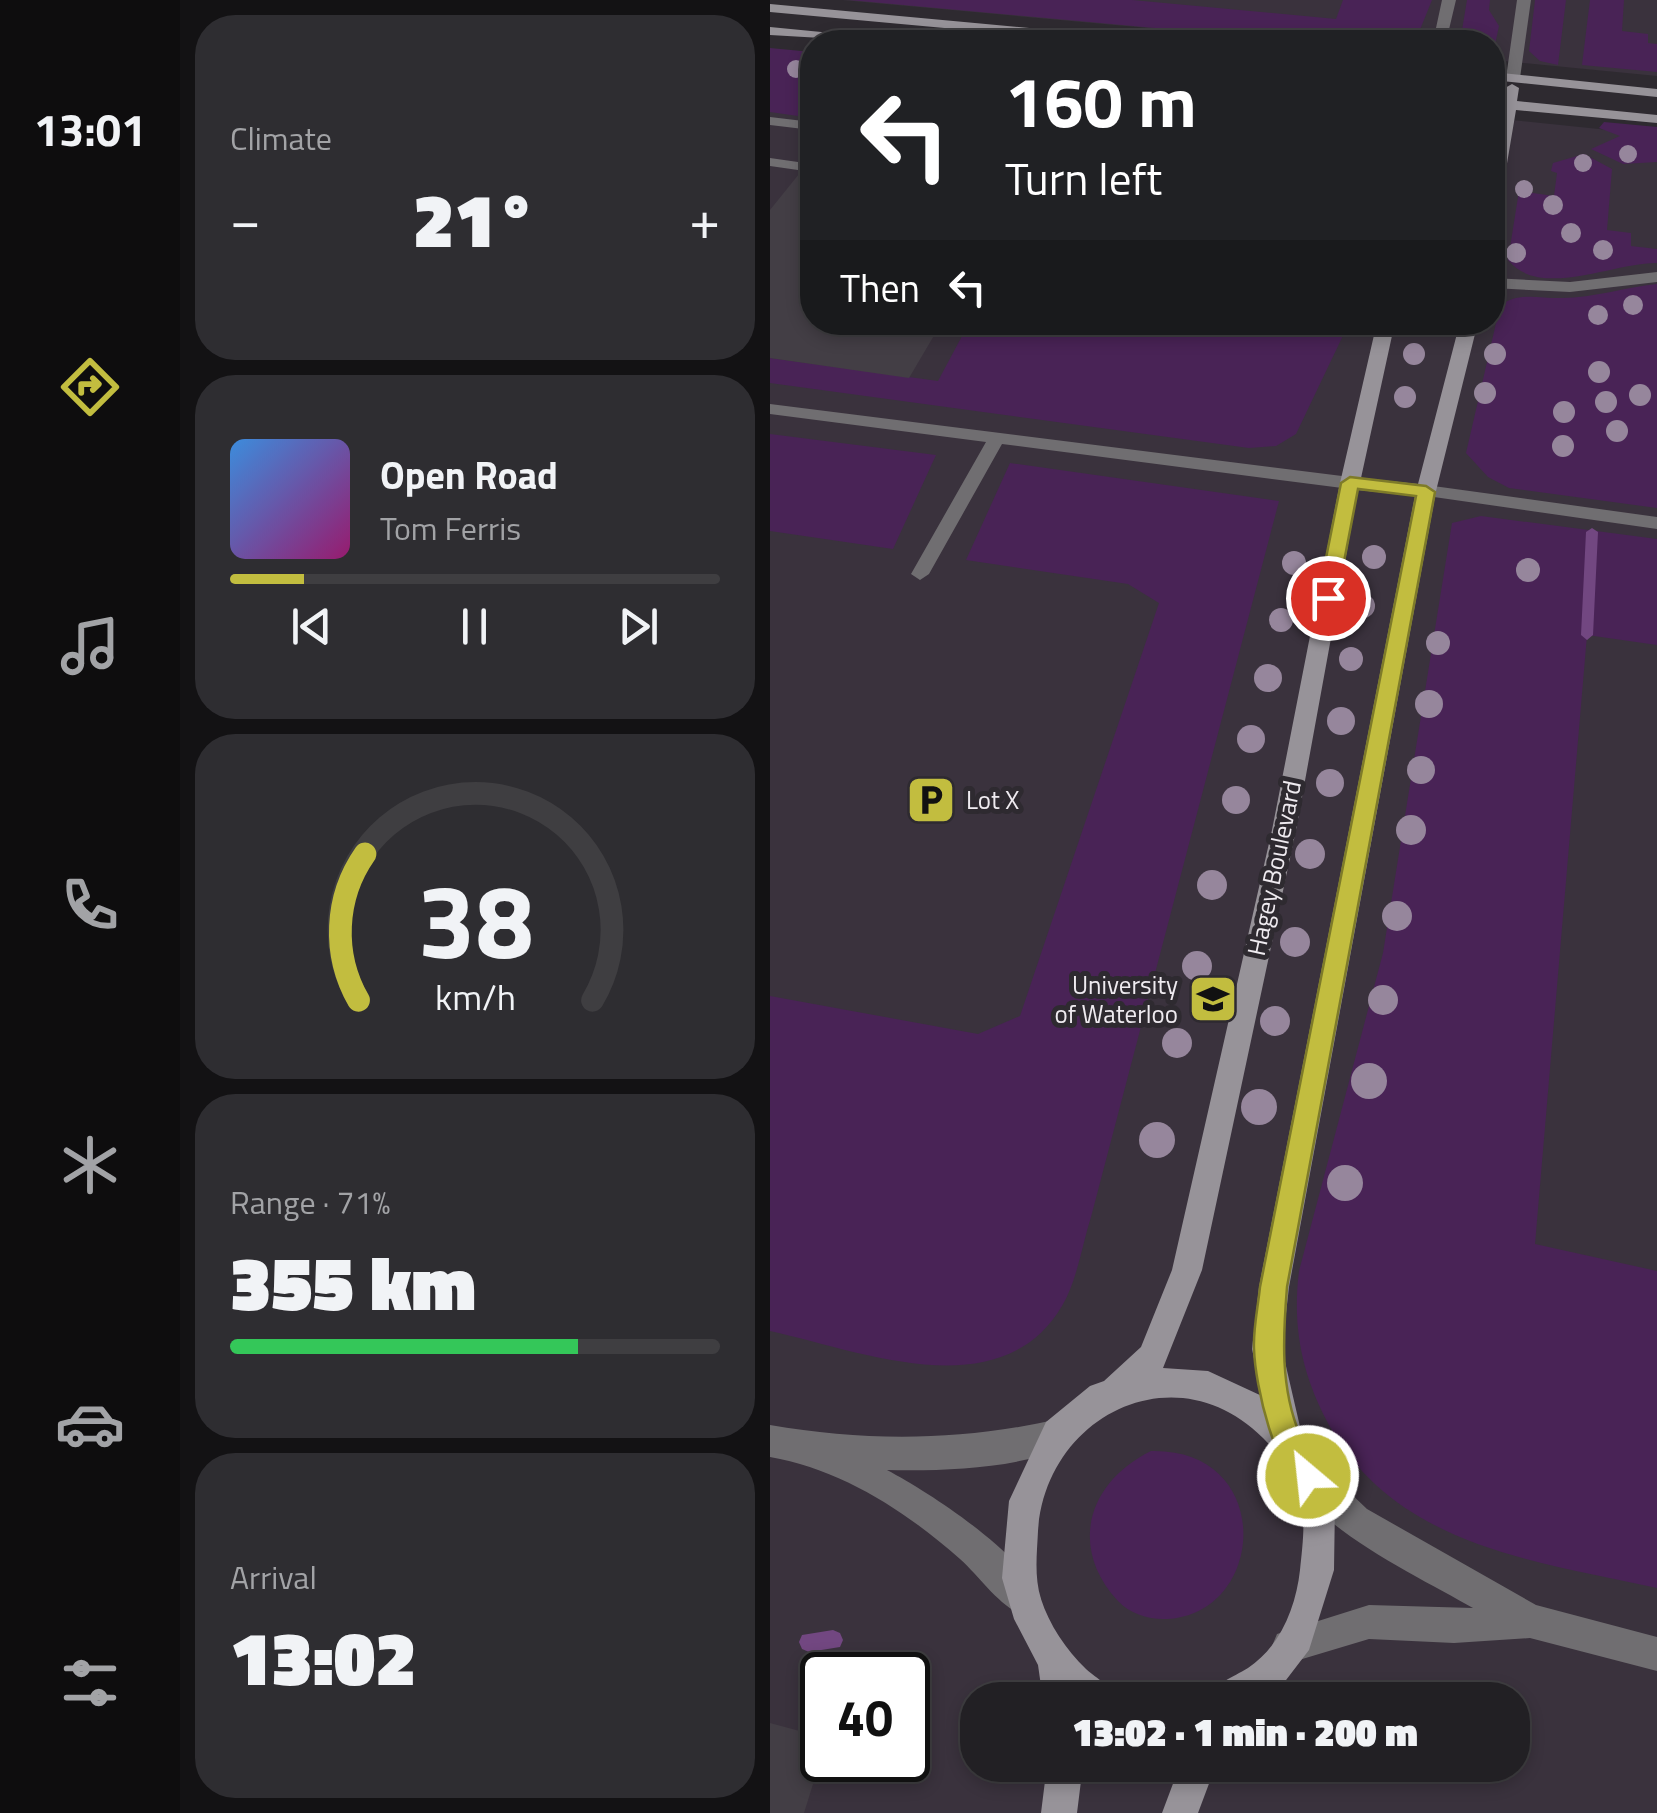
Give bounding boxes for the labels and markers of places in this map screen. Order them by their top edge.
pin [1286,556,1371,641]
parking icon: Lot X [905,774,957,826]
place label: Lot X [966,781,1019,819]
place label: University of Waterloo [1054,966,1178,1033]
school or university icon: University of Waterloo [1187,973,1239,1025]

